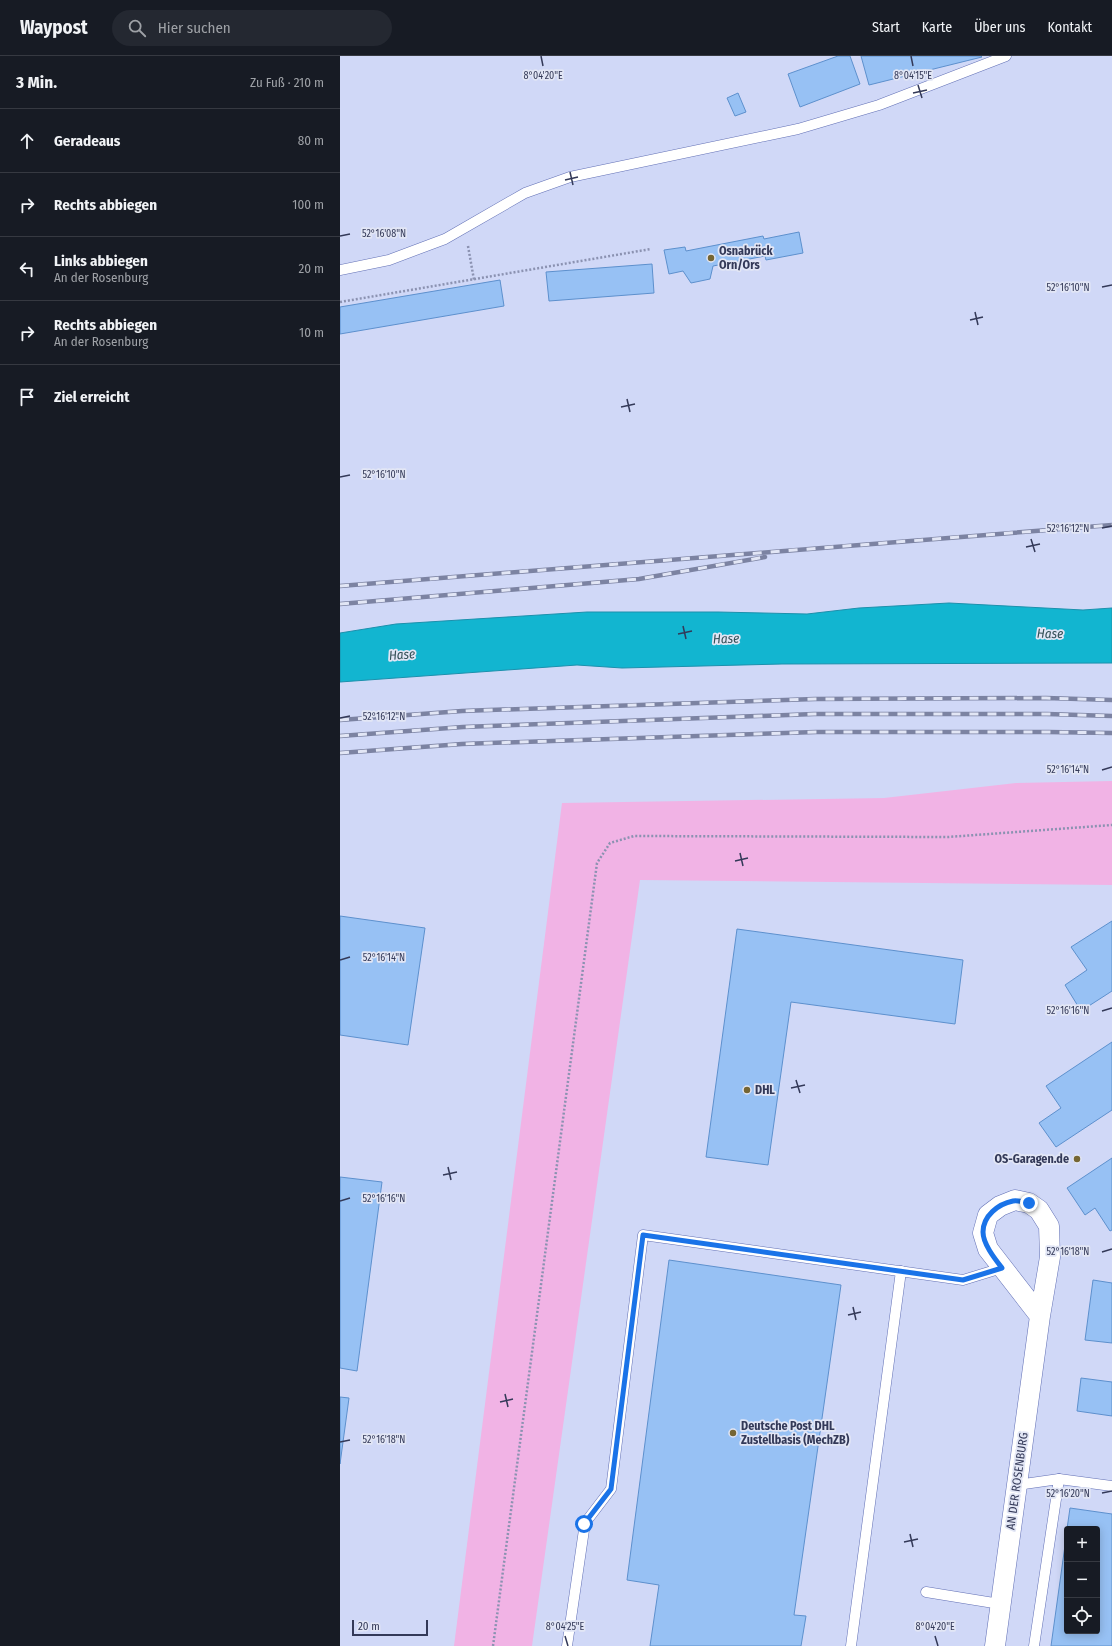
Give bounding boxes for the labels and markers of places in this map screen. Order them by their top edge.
place label: Osnabrück Orn/Ors [719,244,773,272]
marker: Osnabrück Orn/Ors [706,253,716,263]
place label: DHL [755,1083,775,1097]
marker: DHL [742,1085,752,1095]
place label: OS-Garagen.de [994,1152,1069,1166]
marker: OS-Garagen.de [1072,1154,1082,1164]
place label: Deutsche Post DHL Zustellbasis (MechZB) [741,1419,850,1447]
marker: Deutsche Post DHL Zustellbasis (MechZB) [728,1428,738,1438]

